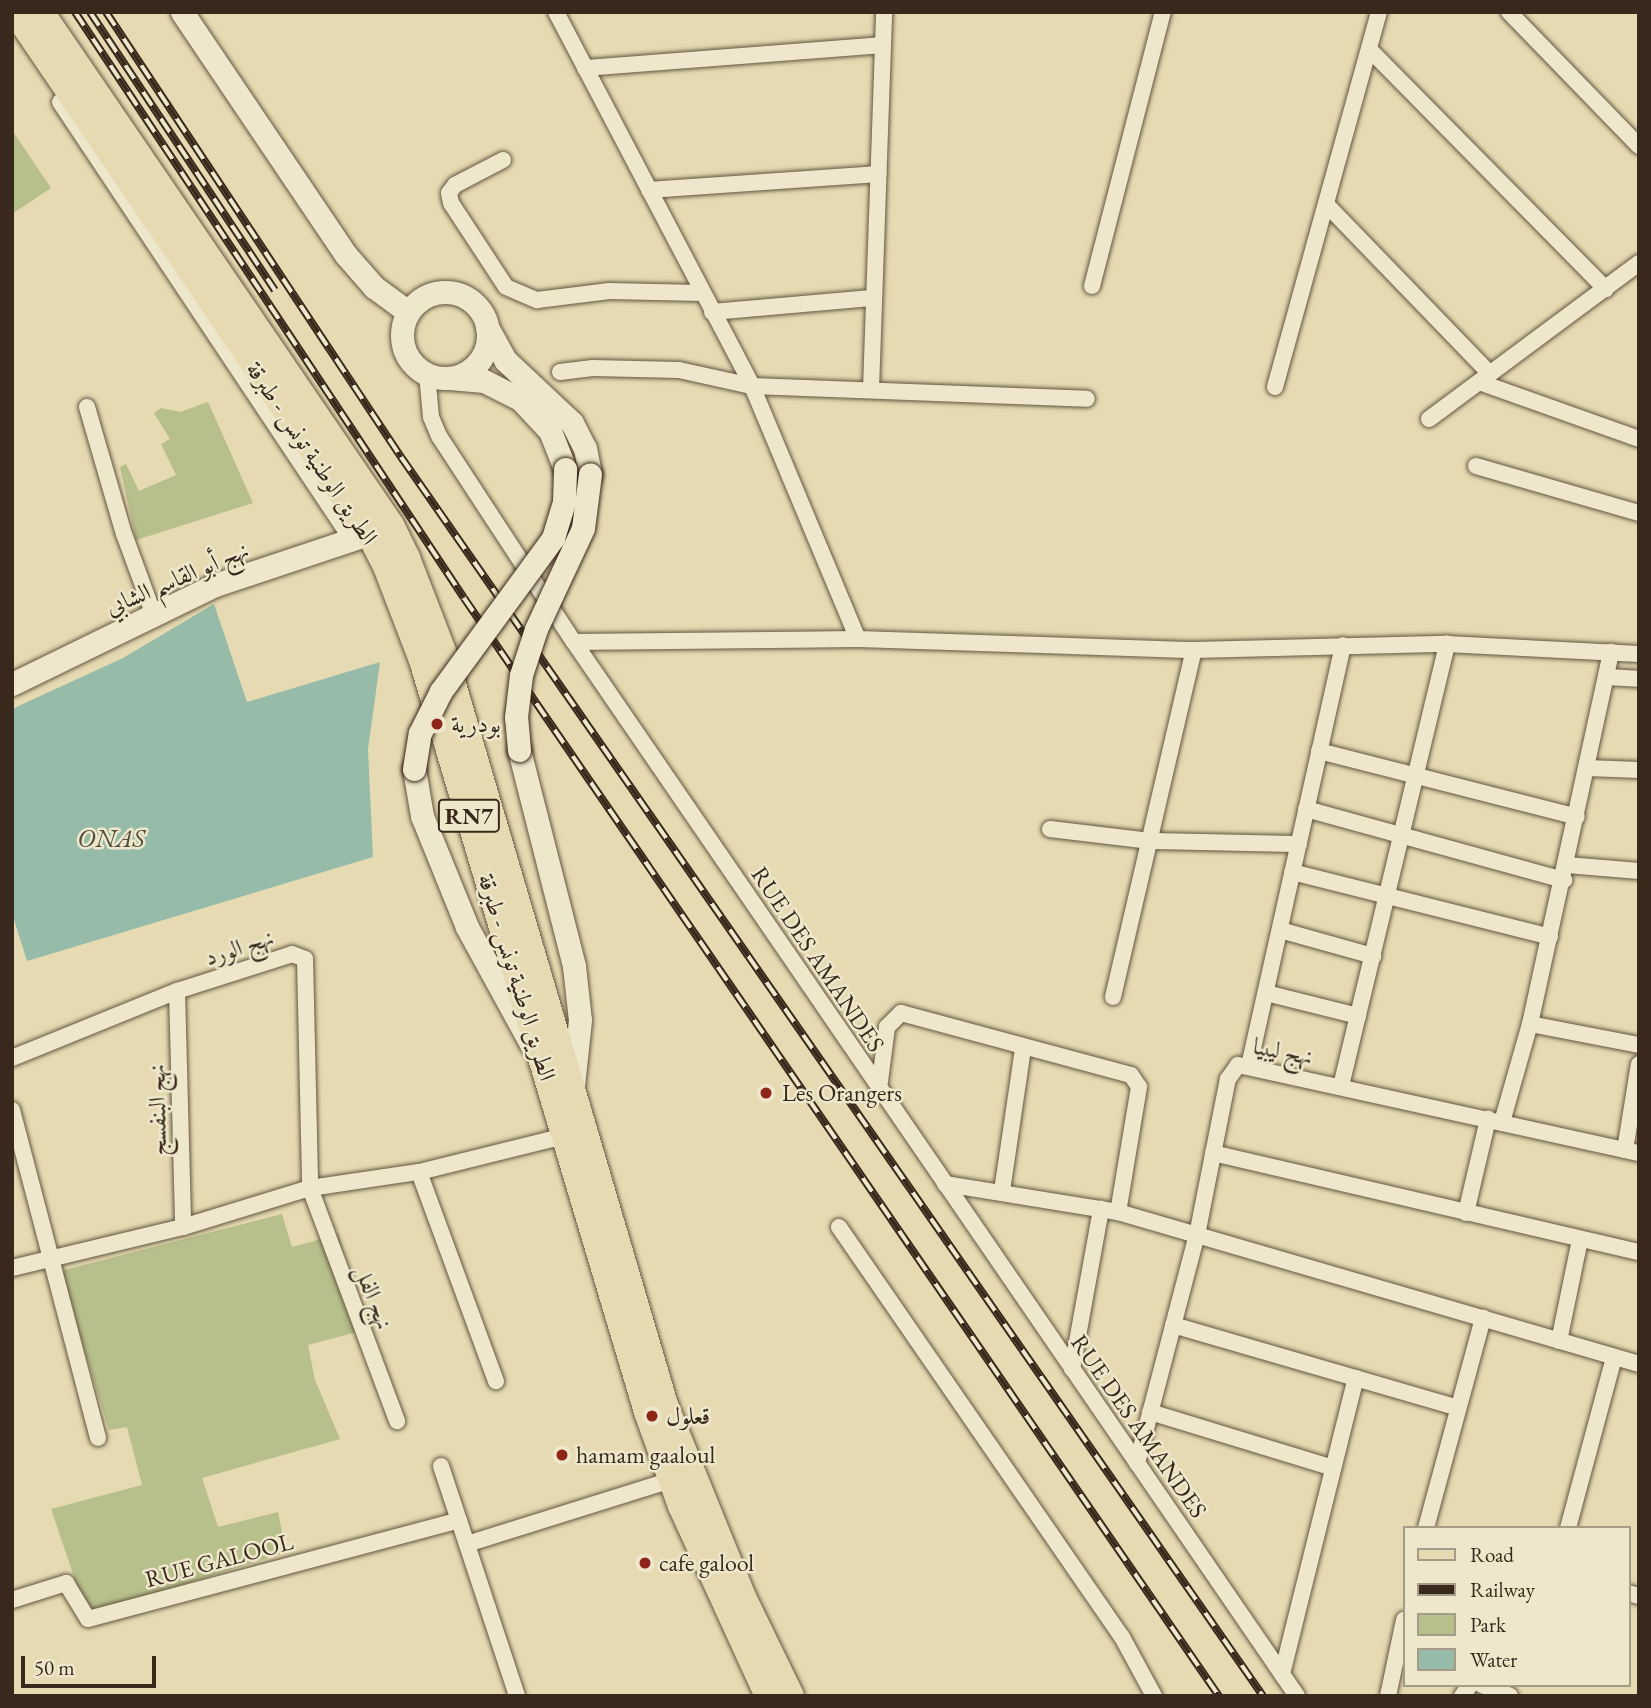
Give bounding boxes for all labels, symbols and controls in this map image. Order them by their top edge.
street label: الطريق الوطنية تونس - طبرقة [240,356,384,550]
street label: نهج أبو القاسم الشابي [101,535,253,621]
place label: بودرية [451,710,501,738]
marker: بودرية [429,716,445,732]
road number: RN7 [438,796,500,836]
water label: ONAS [77,823,145,855]
street label: RUE DES AMANDES [745,861,891,1057]
street label: الطريق الوطنية تونس - طبرقة [472,870,562,1084]
street label: نهج الورد [201,922,277,972]
street label: نهج ليبيا [1251,1031,1315,1071]
street label: نهج البنفسج [142,1064,172,1156]
place label: Les Orangers [782,1079,902,1107]
marker: Les Orangers [756,1083,776,1103]
street label: نهج الفل [349,1261,399,1333]
street label: RUE DES AMANDES [1065,1329,1213,1523]
place label: قعلول [666,1402,710,1430]
marker: قعلول [644,1408,660,1424]
place label: hamam gaaloul [576,1441,715,1469]
marker: hamam gaaloul [554,1447,570,1463]
street label: RUE GALOOL [142,1526,296,1594]
legend [1402,1526,1630,1687]
text: Road [1470,1541,1514,1568]
place label: cafe galool [659,1549,754,1577]
marker: cafe galool [637,1555,653,1571]
text: Railway [1470,1576,1535,1603]
text: Park [1470,1611,1506,1638]
scale bar [24,1642,159,1686]
text: Water [1470,1646,1517,1673]
text: 50 m [34,1654,75,1681]

